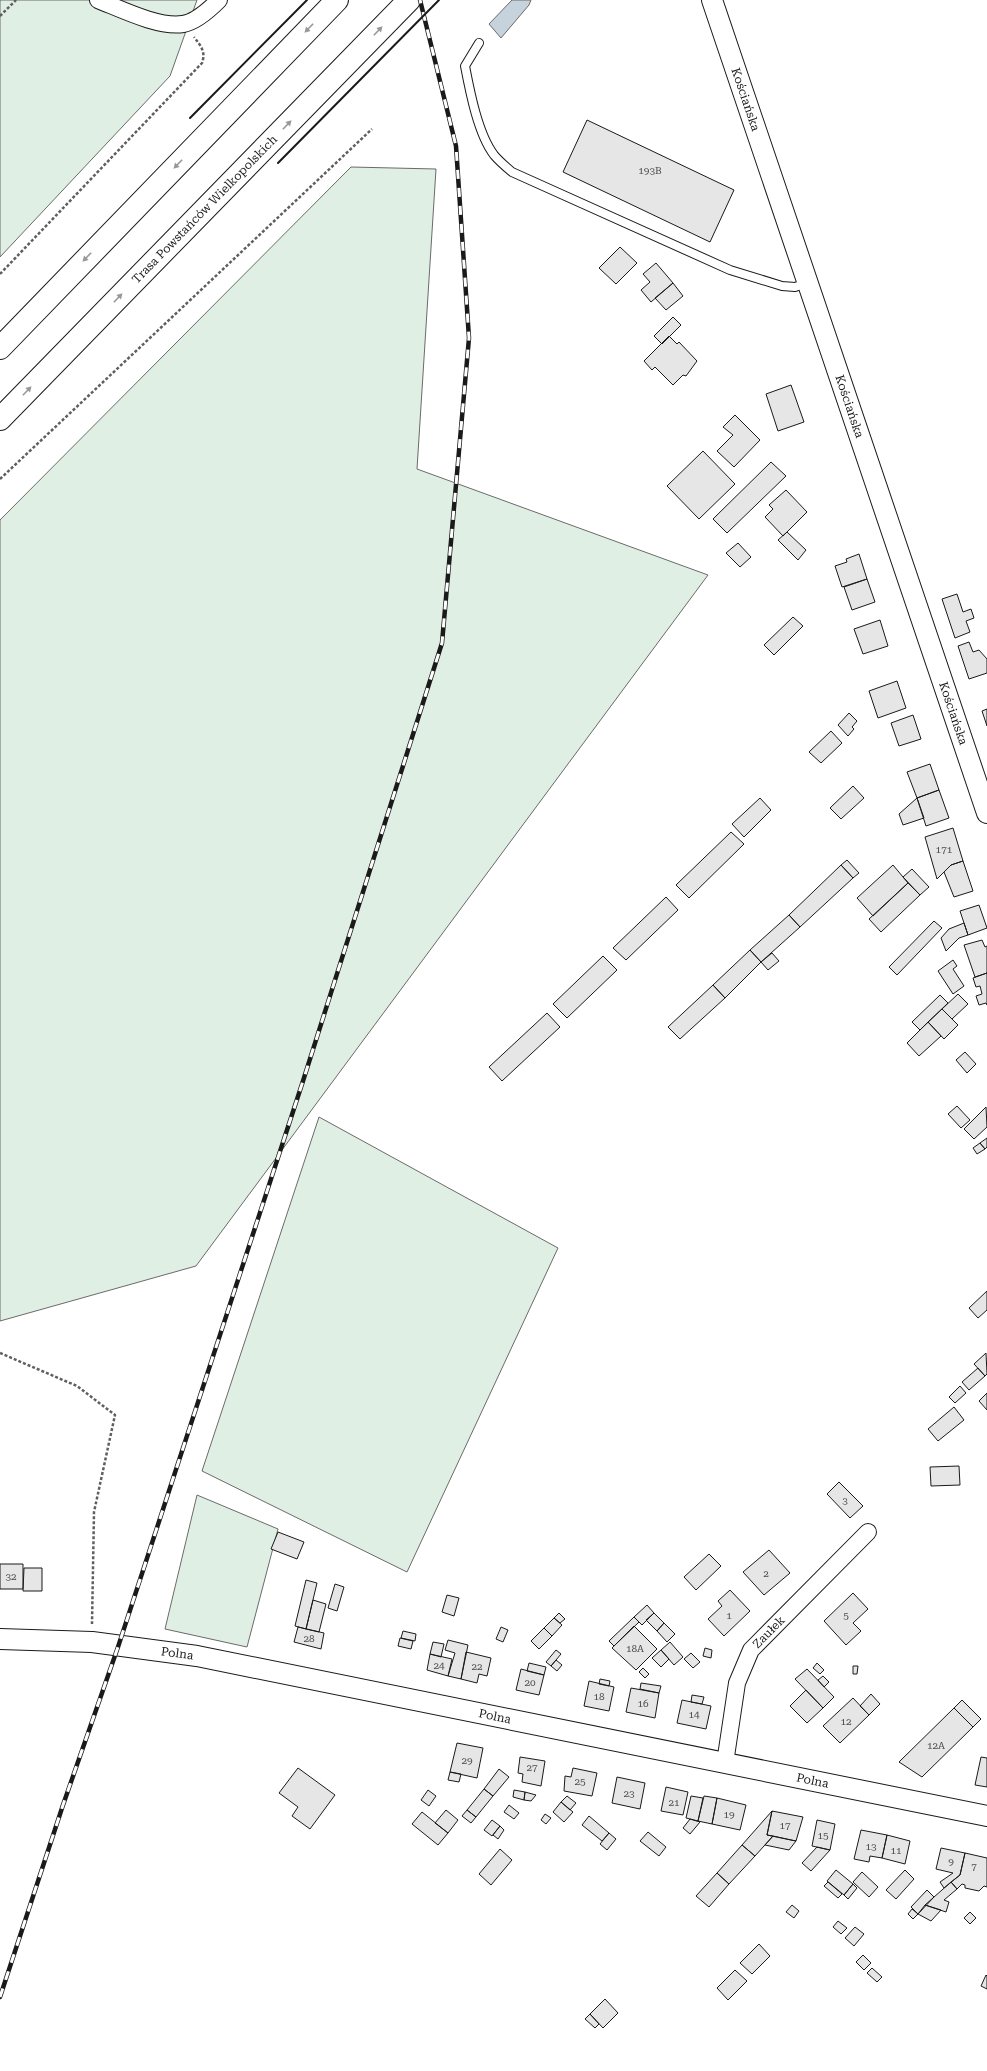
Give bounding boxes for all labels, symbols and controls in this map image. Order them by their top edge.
one-way arrow [304,23,314,33]
one-way arrow [373,26,383,36]
street label: Kościańska [728,66,763,133]
one-way arrow [282,120,292,130]
street label: Trasa Powstańców Wielkopolskich [129,132,280,286]
one-way arrow [173,159,183,169]
house number: 193B [638,165,662,176]
one-way arrow [83,252,92,262]
one-way arrow [113,293,123,303]
street label: Kościańska [832,373,867,440]
one-way arrow [22,386,32,396]
street label: Kościańska [936,680,971,747]
house number: 171 [936,844,953,855]
house number: 3 [842,1495,848,1506]
house number: 2 [763,1568,769,1579]
house number: 32 [5,1571,17,1582]
house number: 1 [726,1610,732,1621]
house number: 5 [843,1610,849,1621]
street label: Zaułek [750,1613,788,1651]
house number: 28 [303,1633,315,1644]
house number: 18A [626,1643,644,1654]
street label: Polna [160,1644,195,1663]
house number: 24 [433,1660,445,1671]
house number: 22 [471,1661,483,1672]
house number: 20 [524,1677,536,1688]
house number: 18 [593,1691,605,1702]
house number: 16 [637,1698,649,1709]
street label: Polna [478,1706,513,1727]
house number: 14 [688,1709,700,1720]
house number: 12 [840,1716,852,1727]
house number: 12A [927,1740,945,1751]
house number: 29 [461,1755,473,1766]
house number: 27 [526,1762,538,1773]
street label: Polna [795,1771,830,1791]
house number: 25 [574,1776,586,1787]
house number: 23 [623,1788,635,1799]
house number: 21 [668,1797,680,1808]
house number: 19 [723,1809,735,1820]
house number: 17 [779,1820,791,1831]
house number: 15 [817,1830,829,1841]
house number: 13 [865,1841,877,1852]
house number: 11 [890,1845,902,1856]
house number: 9 [948,1856,954,1867]
house number: 7 [971,1861,977,1872]

